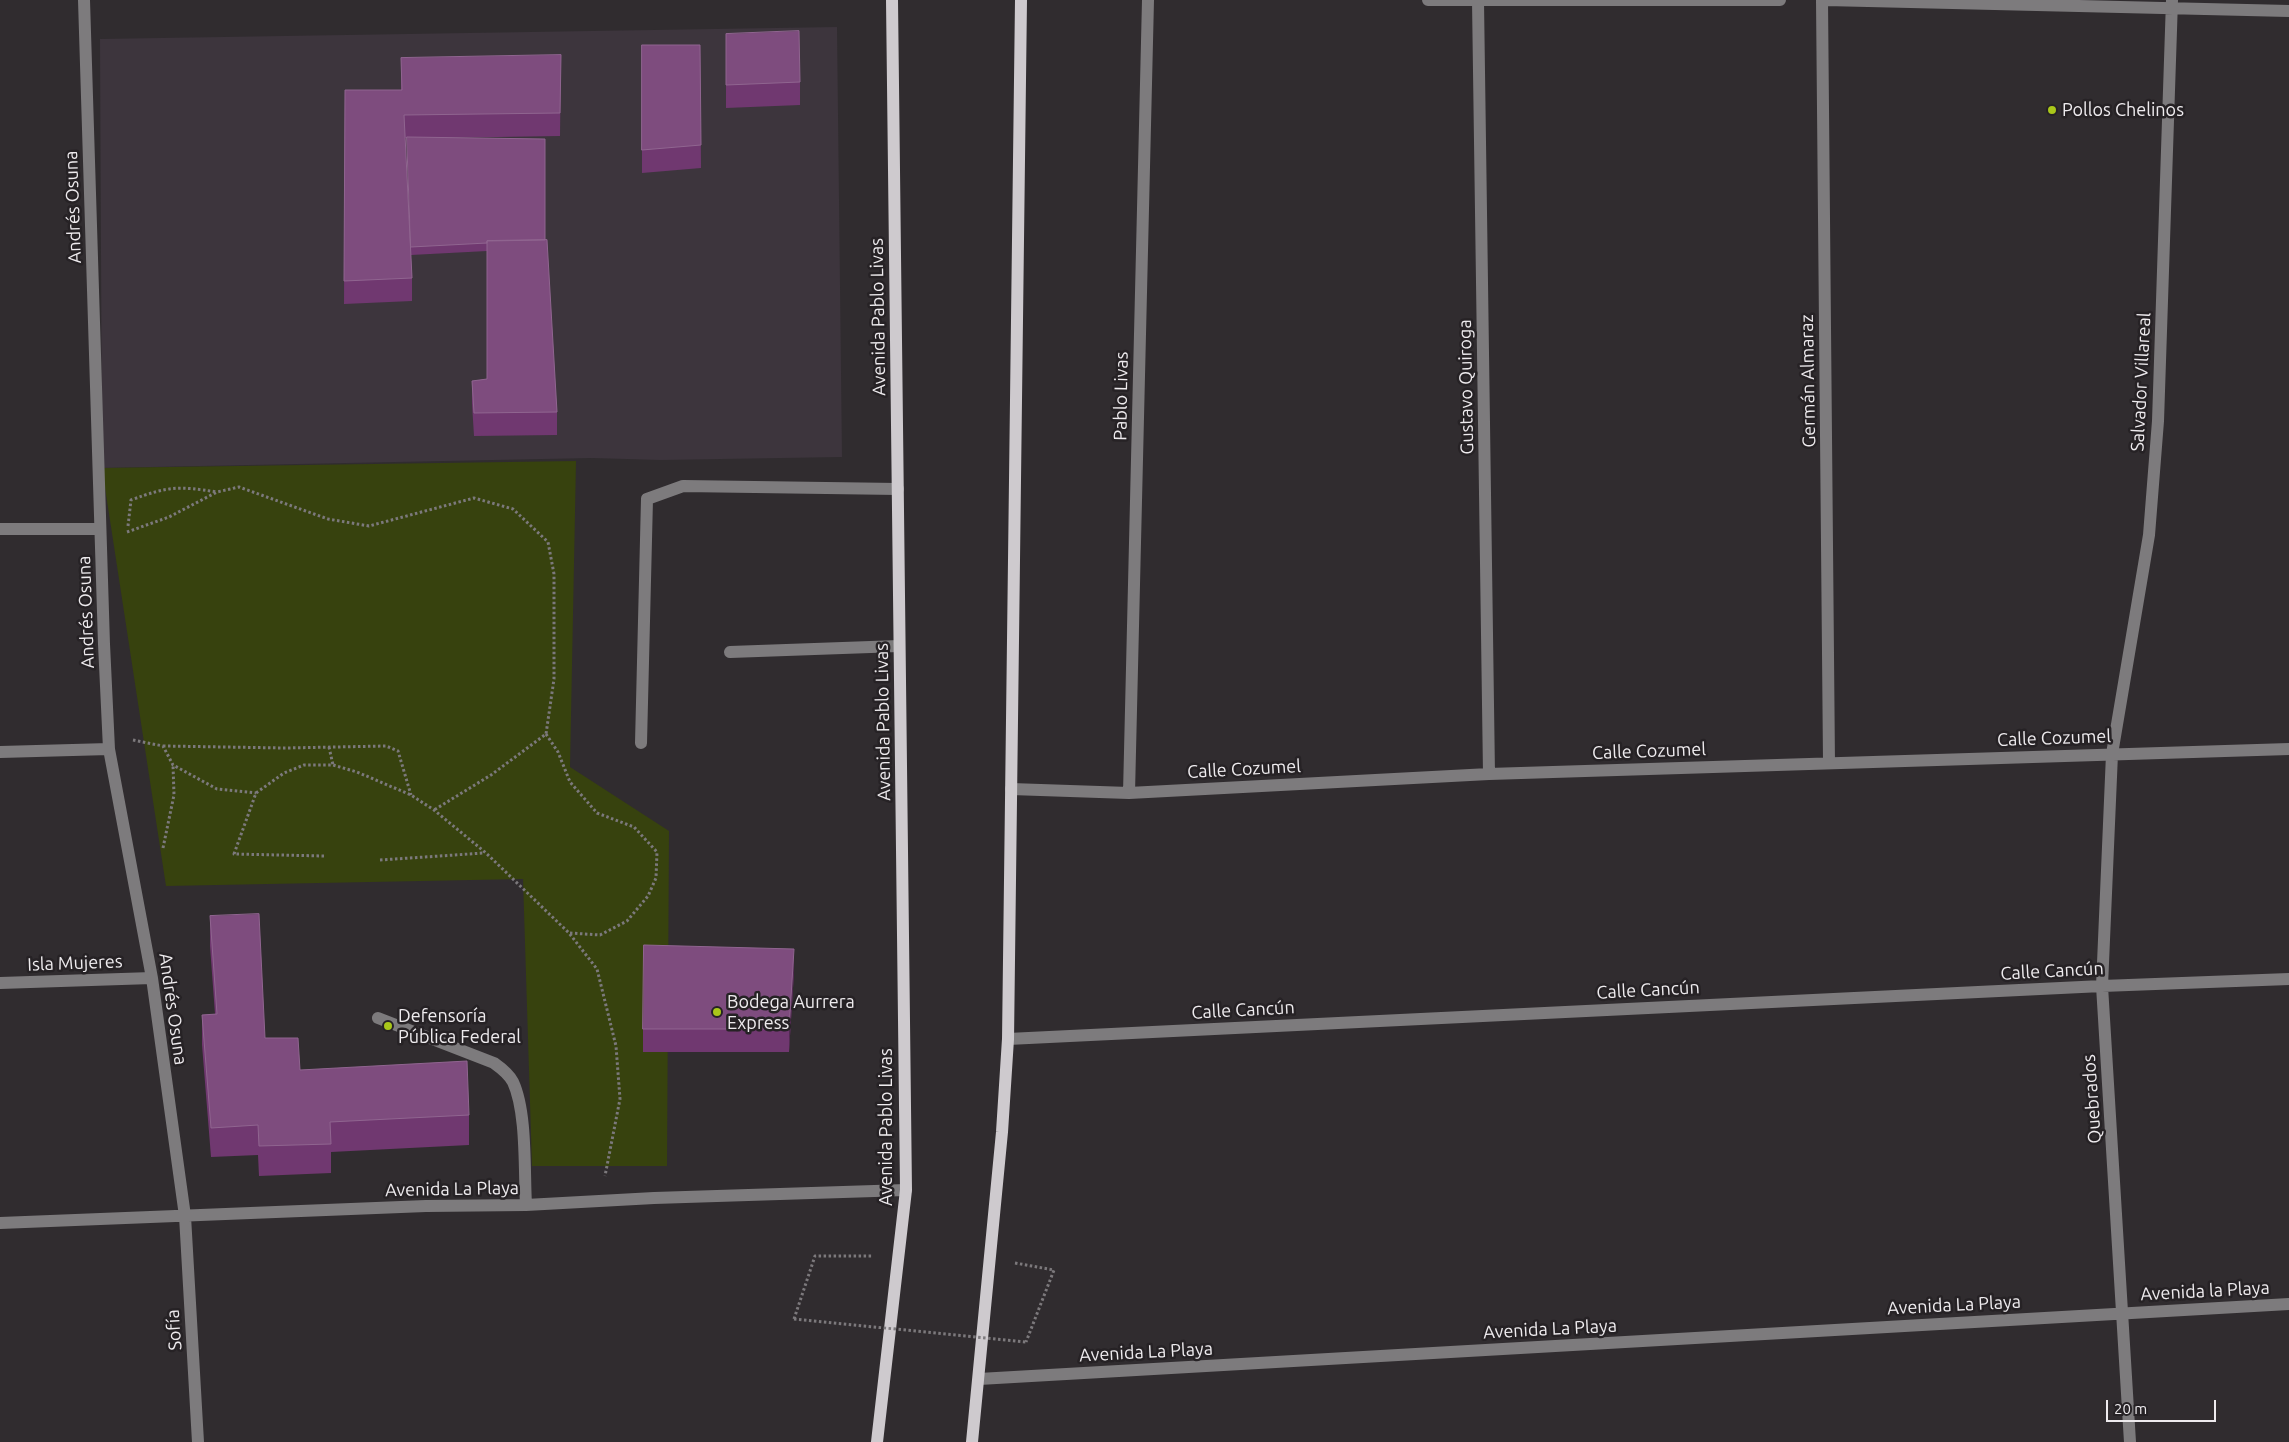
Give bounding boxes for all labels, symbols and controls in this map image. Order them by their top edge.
place label: Pollos Chelinos [2062,99,2184,121]
marker: Pollos Chelinos [2046,104,2058,116]
street label: Andrés Osuna [60,150,86,264]
street label: Avenida Pablo Livas [866,238,890,396]
street label: Salvador Villareal [2127,312,2155,452]
street label: Germán Almaraz [1796,314,1820,448]
street label: Gustavo Quiroga [1454,319,1478,455]
street label: Pablo Livas [1109,351,1133,441]
street label: Andrés Osuna [73,555,99,669]
street label: Avenida Pablo Livas [871,643,895,801]
street label: Calle Cozumel [1997,725,2111,751]
street label: Calle Cozumel [1592,738,1706,764]
street label: Calle Cozumel [1187,755,1301,783]
street label: Isla Mujeres [27,951,123,975]
street label: Andrés Osuna [154,952,192,1066]
street label: Calle Cancún [2000,958,2104,984]
street label: Calle Cancún [1596,977,1700,1003]
place label: Bodega Aurrera Express [727,991,855,1034]
street label: Calle Cancún [1191,997,1295,1023]
place label: Defensoría Pública Federal [398,1005,521,1048]
marker: Bodega Aurrera Express [711,1006,723,1018]
marker: Defensoría Pública Federal [382,1020,394,1032]
street label: Avenida Pablo Livas [875,1048,897,1206]
street label: Quebrados [2078,1054,2106,1144]
street label: Avenida La Playa [385,1177,519,1201]
street label: Avenida la Playa [2140,1277,2270,1305]
street label: Avenida La Playa [1887,1291,2021,1319]
street label: Sofía [162,1309,186,1351]
street label: Avenida La Playa [1483,1315,1617,1343]
street label: Avenida La Playa [1079,1338,1213,1366]
scale bar [2109,1390,2219,1422]
text: 20 m [2114,1400,2147,1417]

